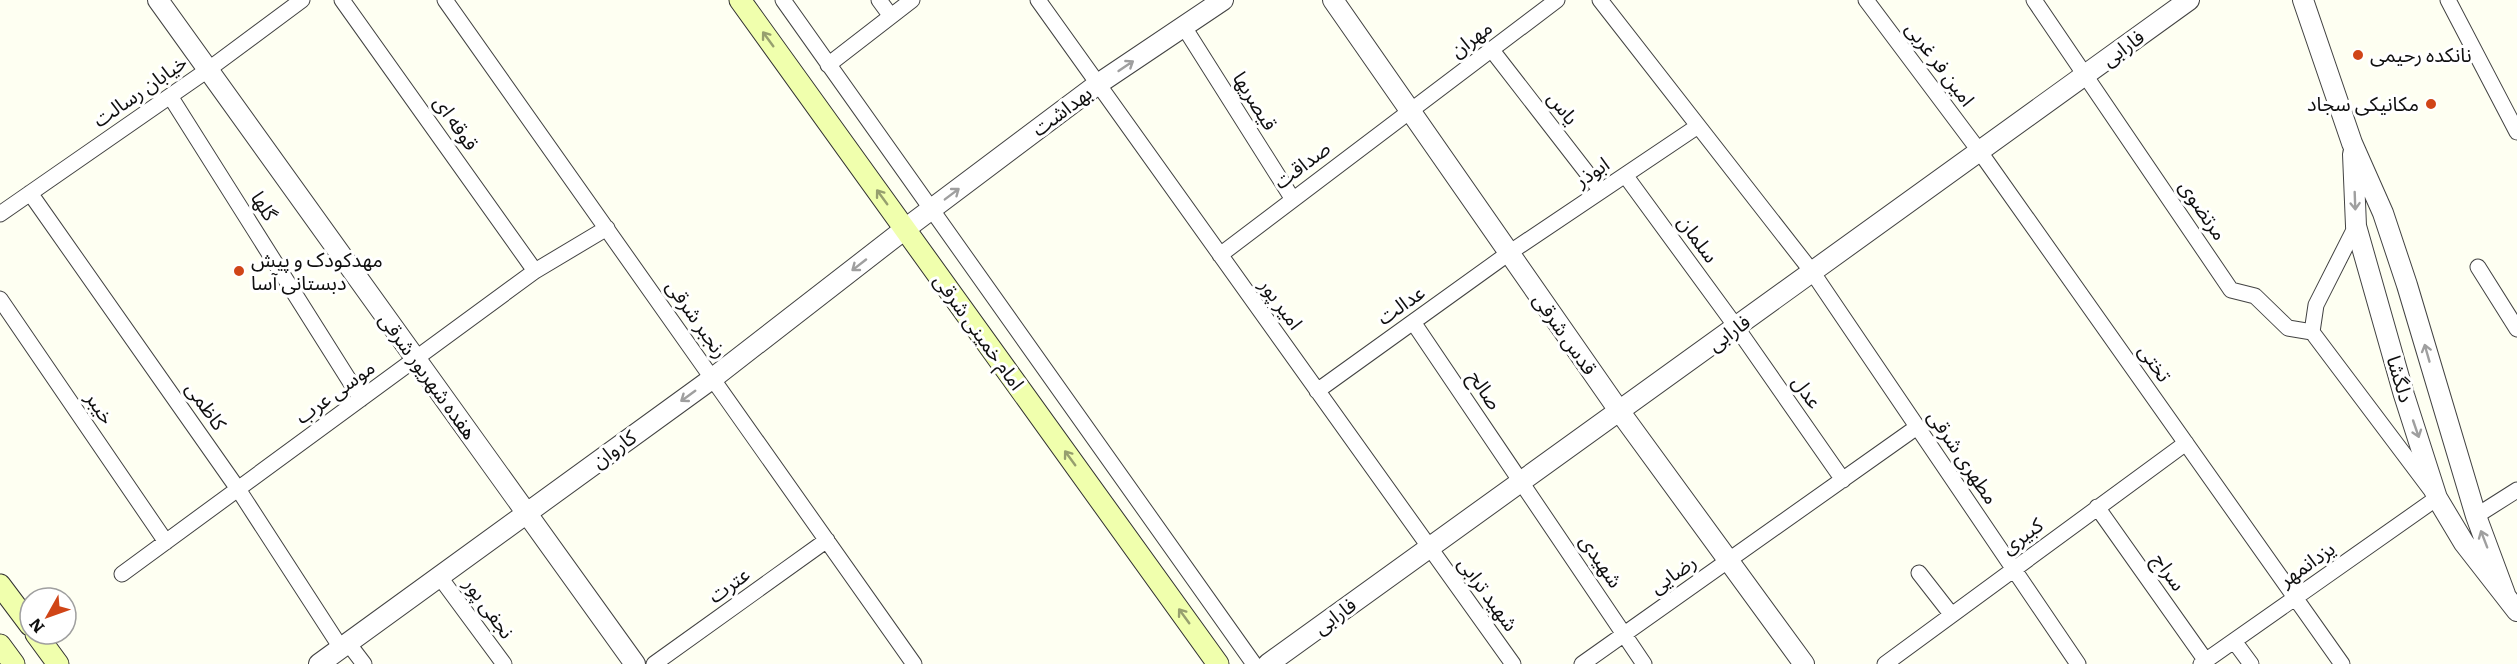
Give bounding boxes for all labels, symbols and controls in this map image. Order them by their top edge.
street label: مهران [1442,11,1497,63]
street label: امین فر غربی [1900,14,1984,112]
street label: فارابی [2094,21,2149,72]
one-way arrow [762,32,774,48]
place label: نانکده رحیمی [2370,38,2472,68]
street label: خیابان رسالت [85,46,192,133]
marker: نانکده رحیمی [2351,48,2365,62]
one-way arrow [1117,59,1134,72]
street label: قیصریها [1227,65,1287,135]
street label: بهداشت [1024,77,1097,142]
street label: یاس [1542,83,1587,130]
place label: مکانیکی سجاد [2307,87,2419,117]
street label: قوقه ای [428,88,487,155]
marker: مکانیکی سجاد [2424,97,2438,111]
street label: صداقت [1266,132,1335,195]
street label: ابوذر [1567,148,1614,194]
street label: مرتضوی [2173,173,2236,245]
street label: گلها [245,184,287,226]
one-way arrow [944,187,960,200]
one-way arrow [876,190,889,206]
one-way arrow [2349,191,2360,211]
street label: سلمان [1672,208,1727,268]
place label: مهدکودک و پیش دبستانی آسا [251,243,383,296]
one-way arrow [851,258,867,271]
marker: مهدکودک و پیش دبستانی آسا [232,264,246,278]
street label: امام خمینی شرقی [926,266,1033,397]
street label: امیر پور [1253,270,1312,335]
street label: رنجبر شرقی [660,272,737,363]
street label: عدالت [1370,276,1430,331]
street label: قدس شرقی [1527,286,1606,380]
street label: هفده شهریور شرقی [373,305,486,445]
street label: فارابی [1700,306,1755,357]
street label: تختی [2133,336,2181,387]
one-way arrow [2421,344,2432,363]
street label: موسی عرب [288,351,380,430]
street label: دلگشا [2381,351,2423,406]
street label: صالح [1461,363,1511,416]
street label: عدل [1786,368,1831,414]
street label: کاظمی [180,374,236,436]
street label: خیبر [79,384,124,429]
one-way arrow [680,390,696,403]
street label: مطهری شرقی [1922,402,2007,509]
one-way arrow [2411,419,2422,438]
street label: کاروان [584,420,642,474]
one-way arrow [1064,451,1076,467]
street label: کبیری [1994,508,2049,560]
street label: شهیدی [1574,527,1632,593]
one-way arrow [2478,531,2489,549]
street label: یزدانمهر [2271,532,2340,593]
street label: رضایی [1642,545,1701,599]
street label: سراج [2145,546,2195,597]
street label: شهید ترابی [1452,549,1527,637]
street label: عترت [701,558,755,609]
street label: نجفی پور [457,569,523,644]
north arrow [18,586,78,646]
street label: فارابی [1306,589,1361,640]
one-way arrow [1177,609,1190,625]
text: N [22,613,49,639]

